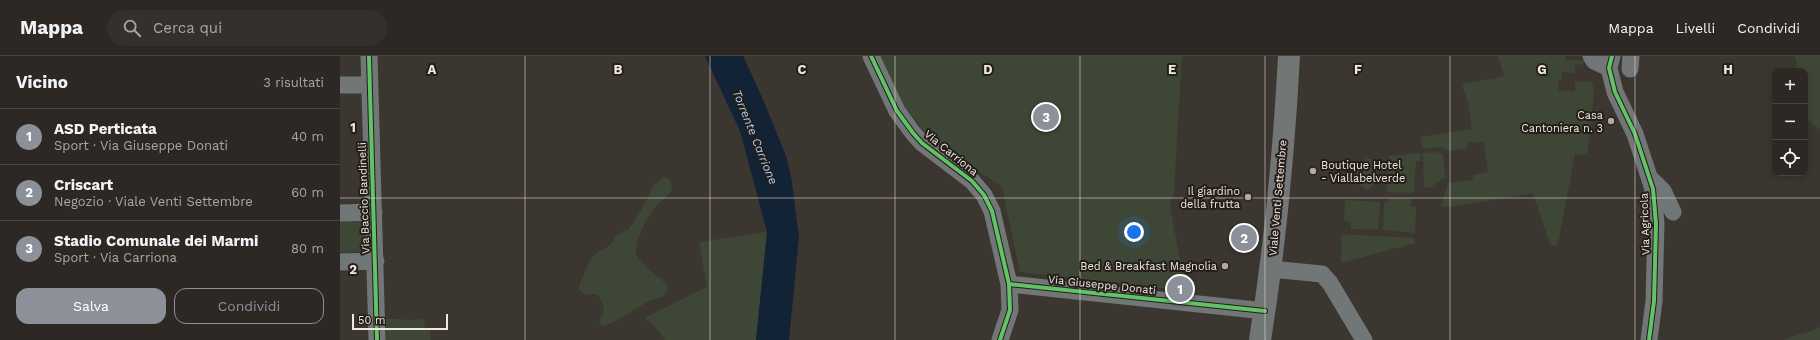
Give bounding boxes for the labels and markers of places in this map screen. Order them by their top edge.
pin: 3 [1033,102,1059,132]
place label: Casa Cantoniera n. 3 [1521,109,1603,135]
marker: Casa Cantoniera n. 3 [1606,116,1616,126]
place label: Boutique Hotel - Viallabelverde [1321,159,1405,185]
marker: Boutique Hotel - Viallabelverde [1308,166,1318,176]
place label: Il giardino della frutta [1180,185,1240,211]
marker: Il giardino della frutta [1243,192,1253,202]
pin: 2 [1231,223,1257,253]
place label: Bed & Breakfast Magnolia [1080,260,1217,273]
marker: Bed & Breakfast Magnolia [1220,261,1230,271]
pin: 1 [1167,274,1193,304]

